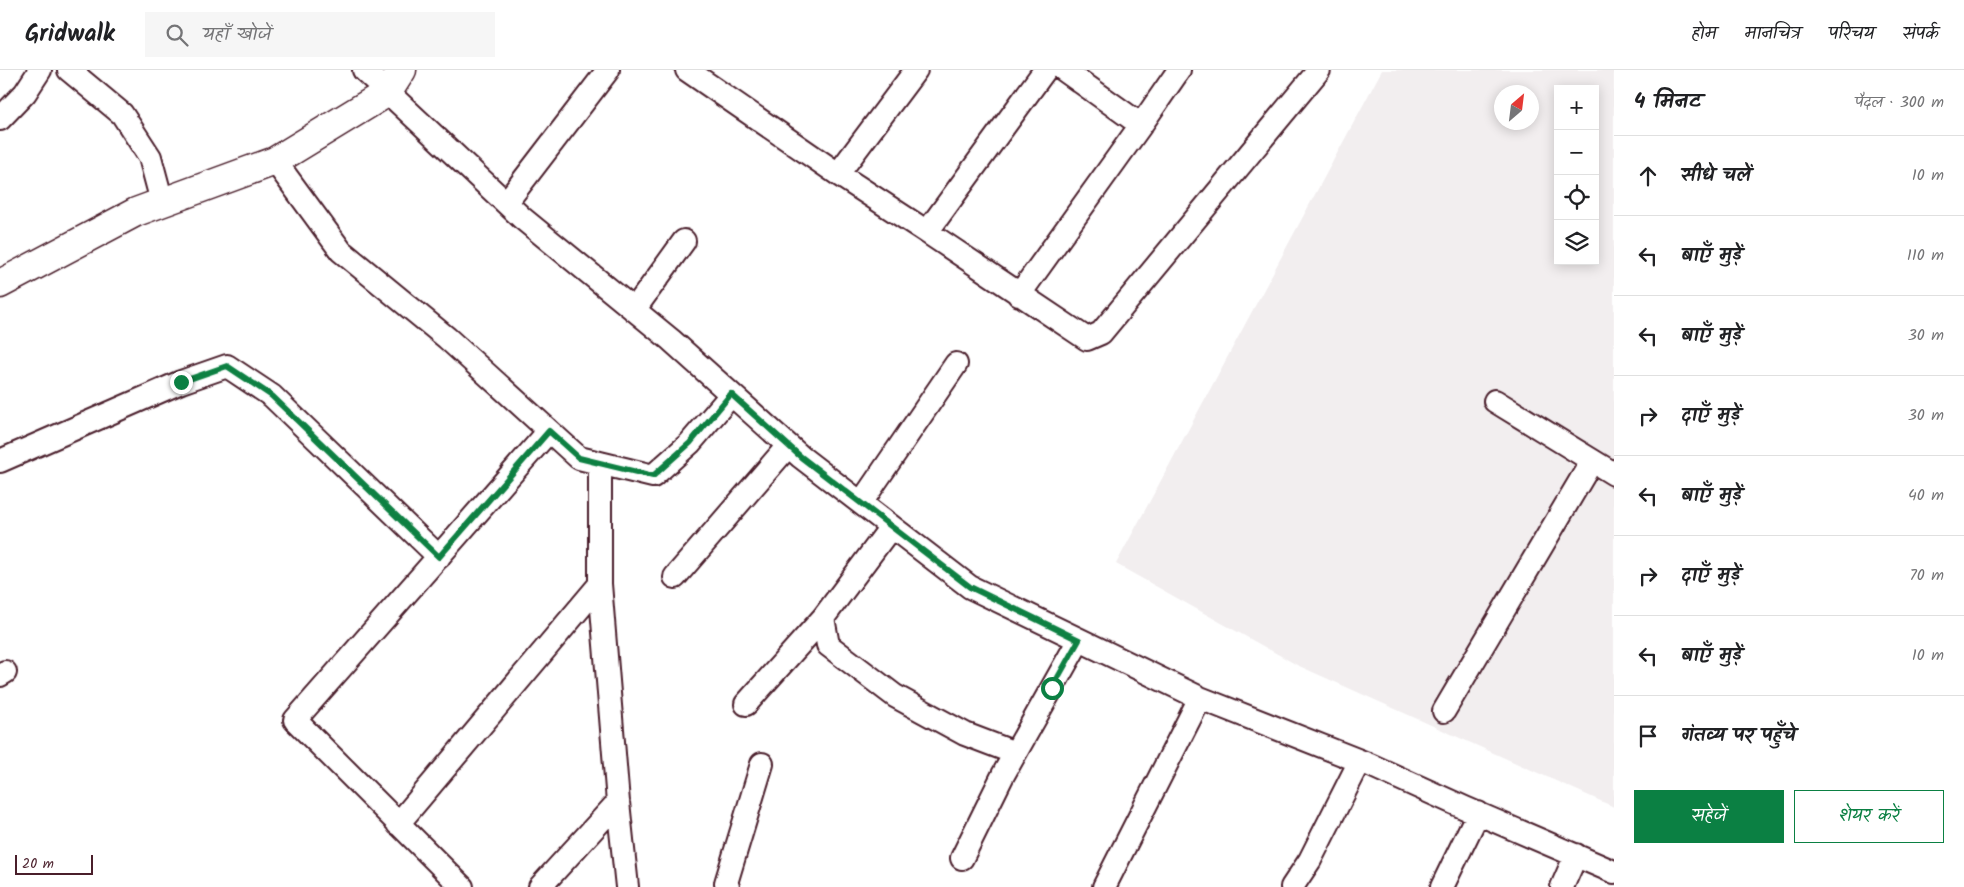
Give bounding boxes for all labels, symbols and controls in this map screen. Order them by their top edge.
search box [145,12,495,57]
text: Gridwalk [25,15,115,54]
text: यहाँ खोजें [203,20,271,50]
text: होम [1691,20,1716,49]
text: मानचित्र [1744,20,1800,49]
text: परिचय [1828,20,1874,49]
text: संपर्क [1902,20,1939,49]
icon: search [163,21,191,49]
north arrow [1494,85,1539,130]
map controls [1554,85,1599,265]
button: + [1554,85,1599,130]
text: 4 मिनट [1634,86,1701,119]
text: पैदल · 300 m [1855,90,1944,115]
button: − [1554,130,1599,175]
text: सीधे चलें [1681,161,1751,191]
icon: ahead [1634,162,1662,190]
text: 10 m [1912,163,1944,188]
button: locate [1554,175,1599,220]
button: layers [1554,220,1599,265]
text: बाएँ मुड़ें [1681,241,1742,271]
icon: left [1634,242,1662,270]
text: 110 m [1907,243,1944,268]
text: बाएँ मुड़ें [1681,321,1742,351]
icon: left [1634,322,1662,350]
text: 30 m [1908,323,1944,348]
route end [170,371,193,394]
text: दाएँ मुड़ें [1681,401,1740,431]
icon: right [1634,402,1662,430]
text: 30 m [1908,403,1944,428]
text: बाएँ मुड़ें [1681,481,1742,511]
icon: left [1634,482,1662,510]
text: 40 m [1908,483,1944,508]
text: दाएँ मुड़ें [1681,561,1740,591]
icon: right [1634,562,1662,590]
text: 70 m [1909,563,1944,588]
text: बाएँ मुड़ें [1681,641,1742,671]
icon: left [1634,642,1662,670]
text: 10 m [1912,643,1944,668]
route start [1041,677,1064,700]
text: गंतव्य पर पहुँचे [1681,721,1796,751]
icon: arrive [1634,722,1662,750]
button: सहेजें [1634,790,1784,843]
button: शेयर करें [1794,790,1944,843]
scale bar [15,852,92,875]
text: 20 m [22,853,54,875]

